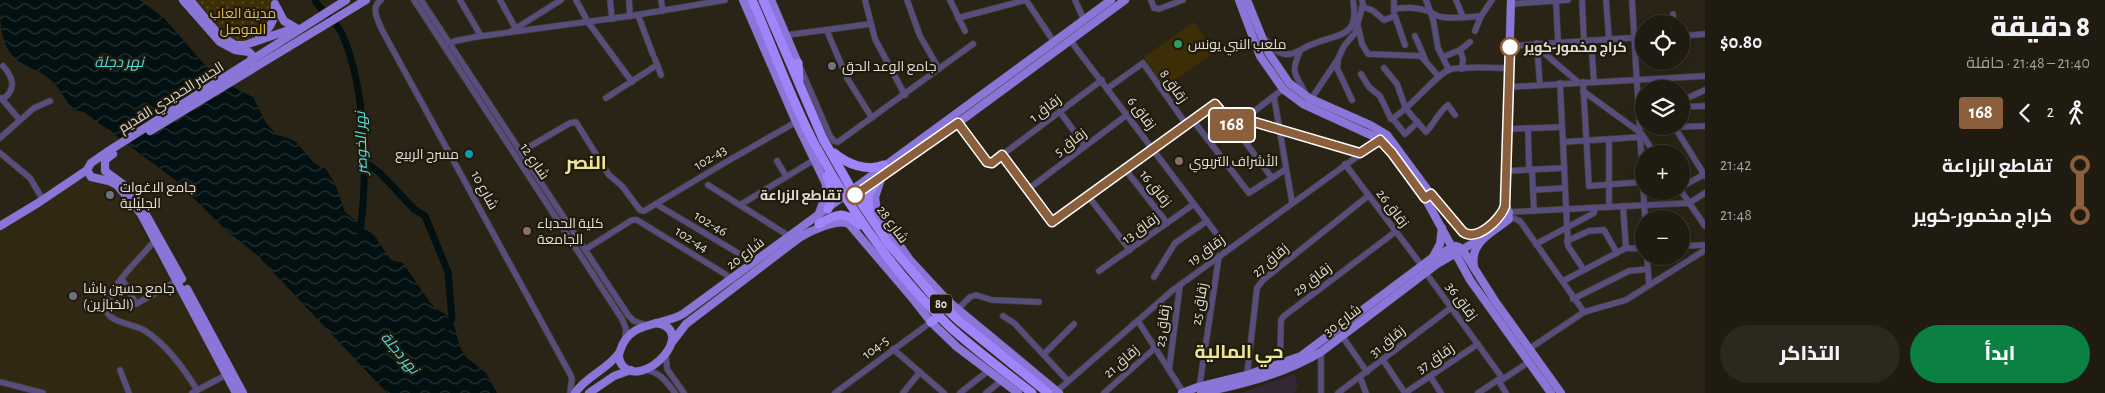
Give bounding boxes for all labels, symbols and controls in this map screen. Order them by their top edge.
park label: مدينة العاب الموصل [210,7,276,37]
text: 8 دقيقة [1991,14,2090,42]
map controls [1635,15,1690,265]
button: locate [1635,15,1690,70]
text: $0.80 [1720,33,1762,52]
marker: كراج مخمور-كوير [1500,37,1520,57]
marker: ملعب النبي يونس [1172,38,1184,50]
place label: ملعب النبي يونس [1188,38,1287,56]
place label: كراج مخمور-كوير [1523,41,1627,57]
water label: نهر دجلة [94,55,146,71]
text: 21:40 – 21:48 · حافلة [1966,55,2090,71]
street label: الجسر الحديدي القديم [117,60,229,139]
marker: جامع الوعد الحق [826,60,838,72]
place label: جامع الوعد الحق [842,60,936,75]
street label: زقاق 8 [1156,67,1190,106]
button: layers [1635,80,1690,135]
street label: زقاق 1 [1027,93,1065,126]
street label: زقاق 6 [1124,94,1158,133]
icon: back [2011,99,2039,127]
icon: walk [2062,99,2090,127]
text: 168 [1969,104,1993,122]
text: 2 [2047,104,2054,120]
water label: نهر الخوصر [353,109,371,177]
line badge: 168 [1203,109,1261,141]
text: 168 [1220,116,1244,134]
street label: زقاق 5 [1052,126,1090,160]
street label: شارع 12 [516,141,551,183]
street label: 102-43 [692,143,729,173]
button: + [1635,145,1690,200]
place label: مسرح الربيع [395,148,459,163]
marker: مسرح الربيع [463,148,475,160]
district label: النصر [564,154,607,174]
place label: الأشراف التربوي [1189,154,1278,173]
marker: الأشراف التربوي [1173,155,1185,167]
text: 21:42 [1720,157,1751,173]
text: تقاطع الزراعة [1942,157,2052,176]
street label: زقاق 16 [1136,168,1174,210]
street label: شارع 10 [467,169,500,213]
place label: جامع الاغوات الجليلية [120,181,196,211]
marker: تقاطع الزراعة [845,185,865,205]
street label: زقاق 26 [1373,187,1411,231]
marker: جامع الاغوات الجليلية [104,189,116,201]
place label: تقاطع الزراعة [760,189,842,205]
street label: شارع 28 [873,203,910,246]
text: 21:48 [1720,207,1752,223]
text: كراج مخمور-كوير [1913,207,2052,226]
street label: 102-46 [691,209,730,239]
button: − [1635,210,1690,265]
street label: زقاق 13 [1120,211,1162,247]
place label: كلية الحدباء الجامعة [537,217,604,247]
street label: 102-44 [672,224,711,256]
marker: كلية الحدباء الجامعة [521,225,533,237]
street label: زقاق 19 [1185,233,1228,270]
street label: شارع 20 [724,235,768,273]
street label: زقاق 27 [1250,241,1292,281]
street label: زقاق 29 [1291,261,1335,299]
street label: زقاق 36 [1442,280,1480,324]
place label: جامع حسين باشا (الخبازين) [83,282,175,312]
street label: زقاق 25 [1190,282,1211,327]
marker: جامع حسين باشا (الخبازين) [67,290,79,302]
road number: 80 [930,294,952,314]
street label: شارع 30 [1321,302,1364,340]
street label: زقاق 23 [1153,304,1174,348]
street label: زقاق 31 [1367,323,1409,361]
button: التذاكر [1720,325,1900,383]
button: ابدأ [1910,325,2090,383]
water label: نهر دجلة [377,330,423,379]
street label: 104-5 [860,333,892,362]
street label: زقاق 37 [1414,341,1458,377]
street label: زقاق 21 [1101,343,1143,382]
district label: حي المالية [1195,343,1283,367]

